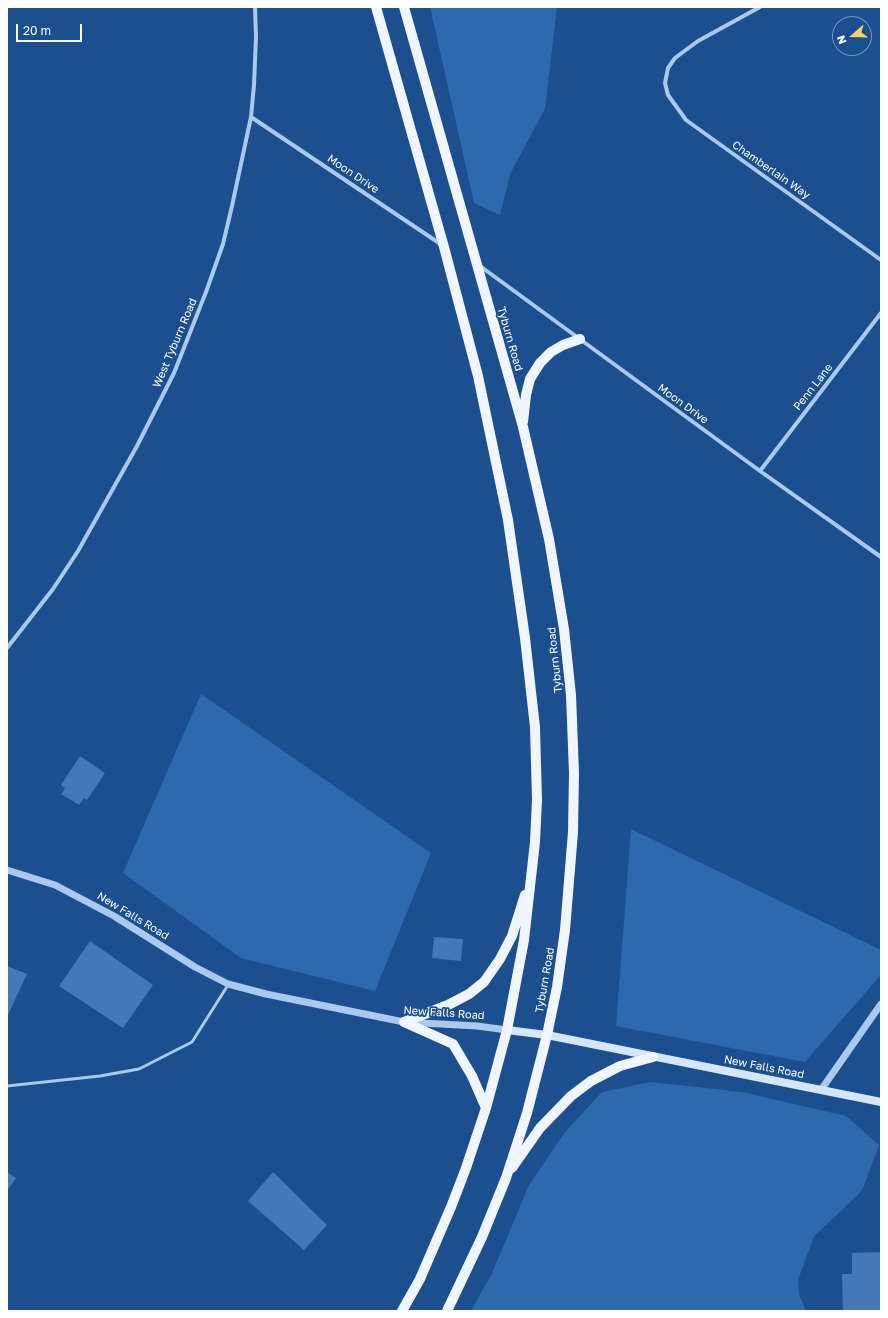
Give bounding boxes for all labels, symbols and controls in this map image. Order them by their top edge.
scale bar [18,16,84,42]
north arrow [832,16,872,56]
text: 20 m [23,23,51,38]
text: N [834,34,849,46]
street label: Chamberlain Way [729,138,813,202]
street label: Moon Drive [325,152,381,196]
street label: West Tyburn Road [150,296,200,390]
street label: Tyburn Road [495,305,525,373]
street label: Penn Lane [791,361,835,413]
street label: Moon Drive [655,381,711,427]
street label: Tyburn Road [545,626,565,694]
street label: New Falls Road [95,889,171,943]
street label: Tyburn Road [533,946,557,1014]
street label: New Falls Road [403,1004,485,1022]
street label: New Falls Road [723,1053,805,1081]

